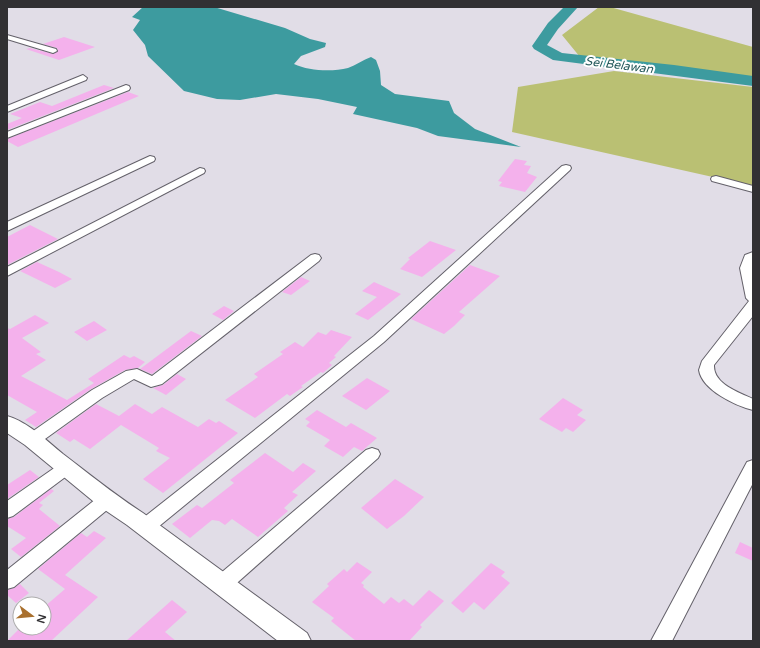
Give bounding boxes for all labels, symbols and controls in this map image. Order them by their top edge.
water label: Sei Belawan [584,54,655,76]
north arrow [12,596,52,636]
text: N [34,613,49,625]

